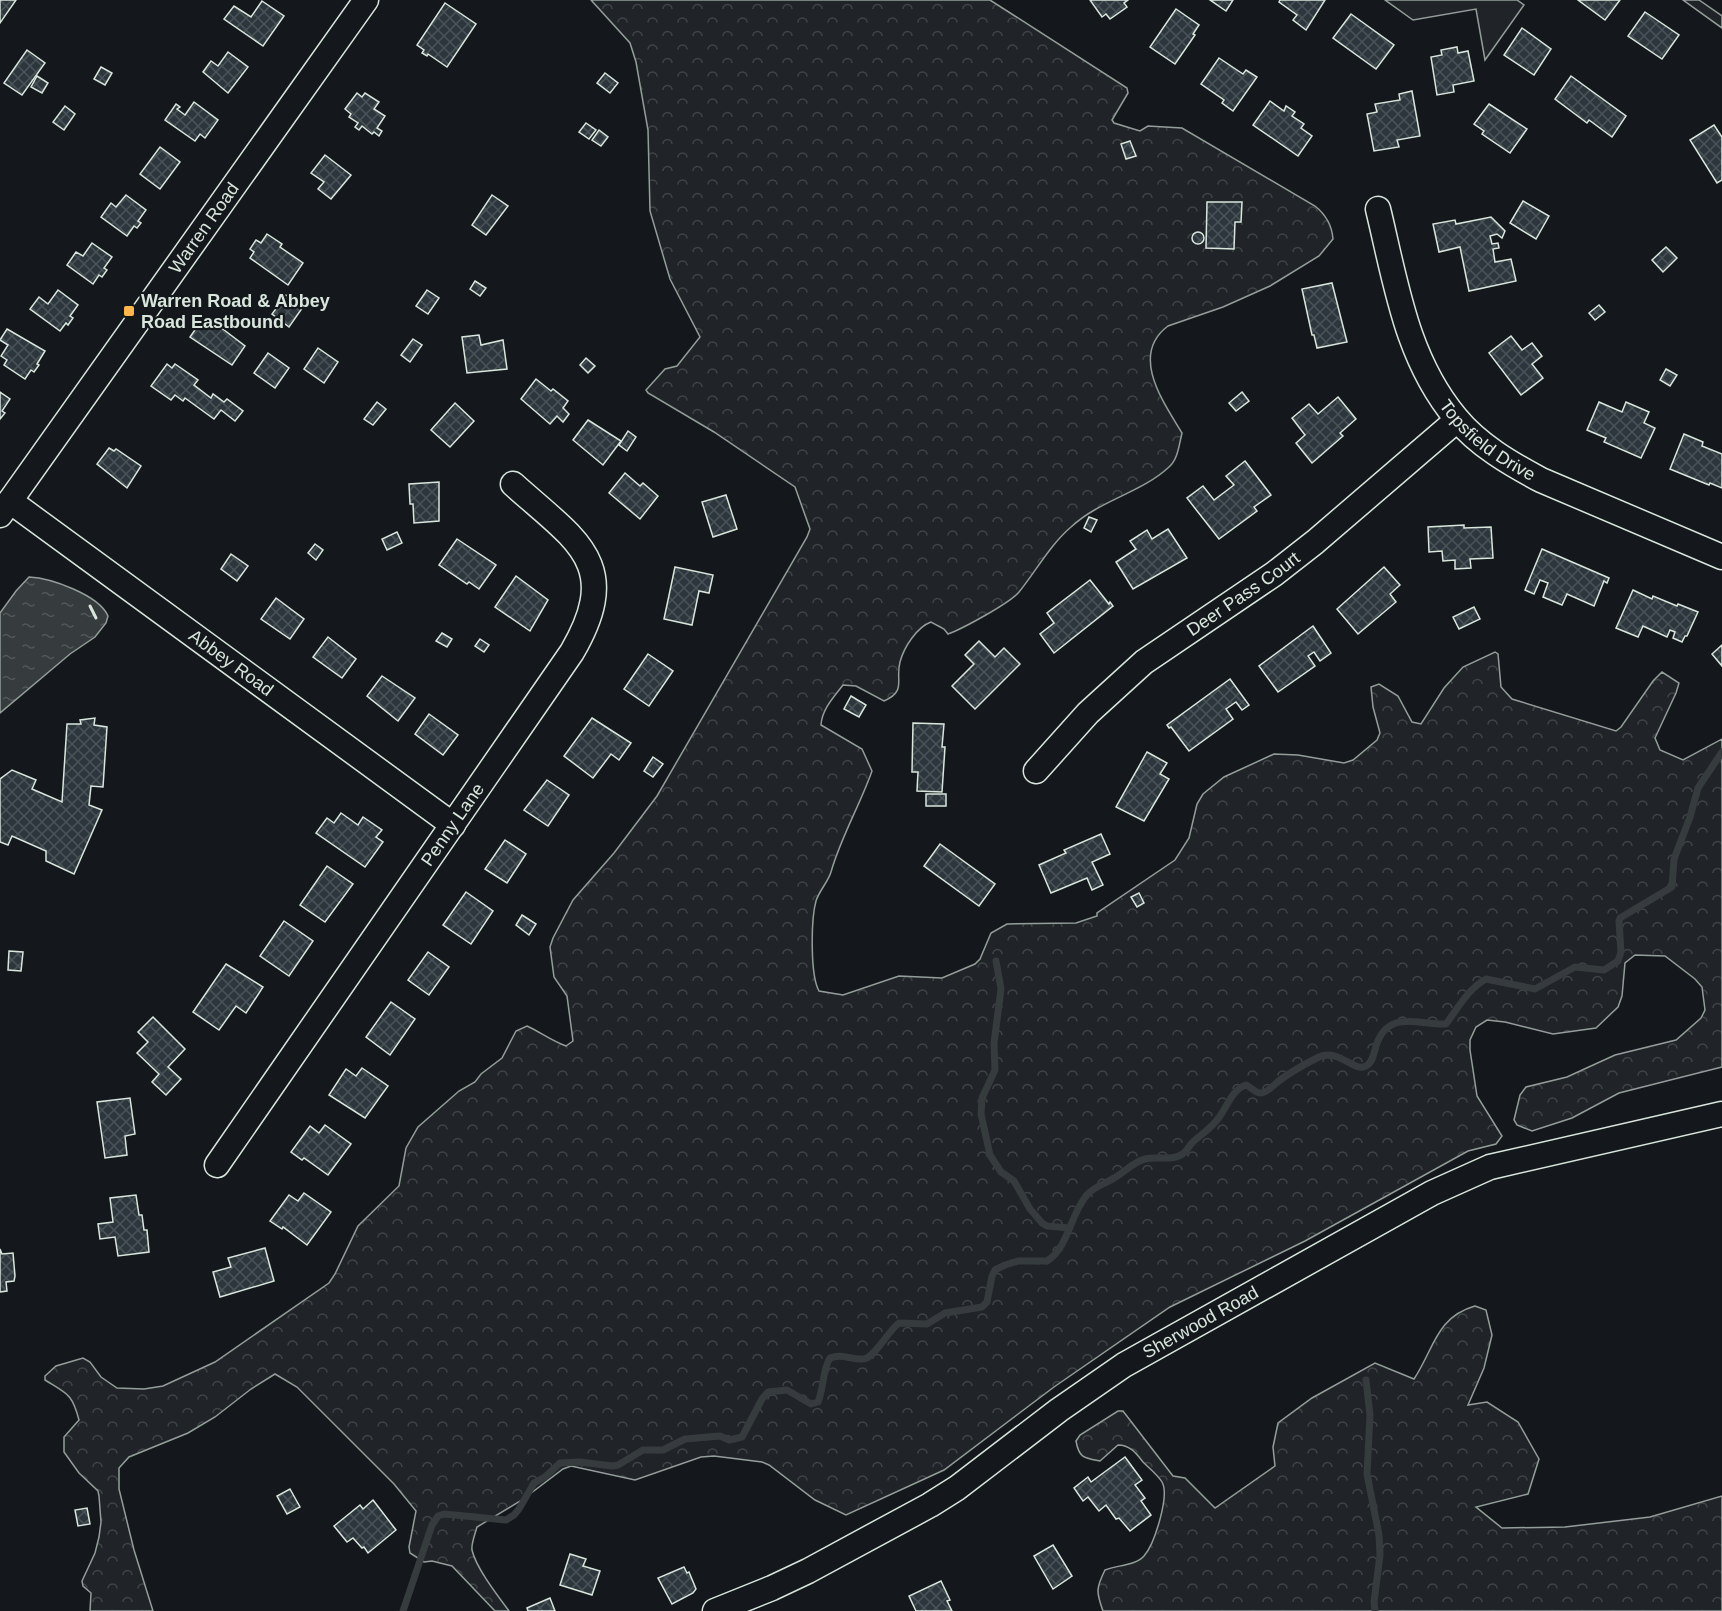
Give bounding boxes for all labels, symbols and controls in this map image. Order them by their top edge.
street label: Warren Road [165,179,243,277]
place label: Warren Road & Abbey Road Eastbound [141,291,330,332]
marker: Warren Road & Abbey Road Eastbound [122,304,136,318]
street label: Topsfield Drive [1436,396,1539,485]
street label: Deer Pass Court [1183,548,1304,640]
street label: Abbey Road [185,625,277,700]
street label: Penny Lane [417,779,488,870]
street label: Sherwood Road [1139,1282,1262,1362]

